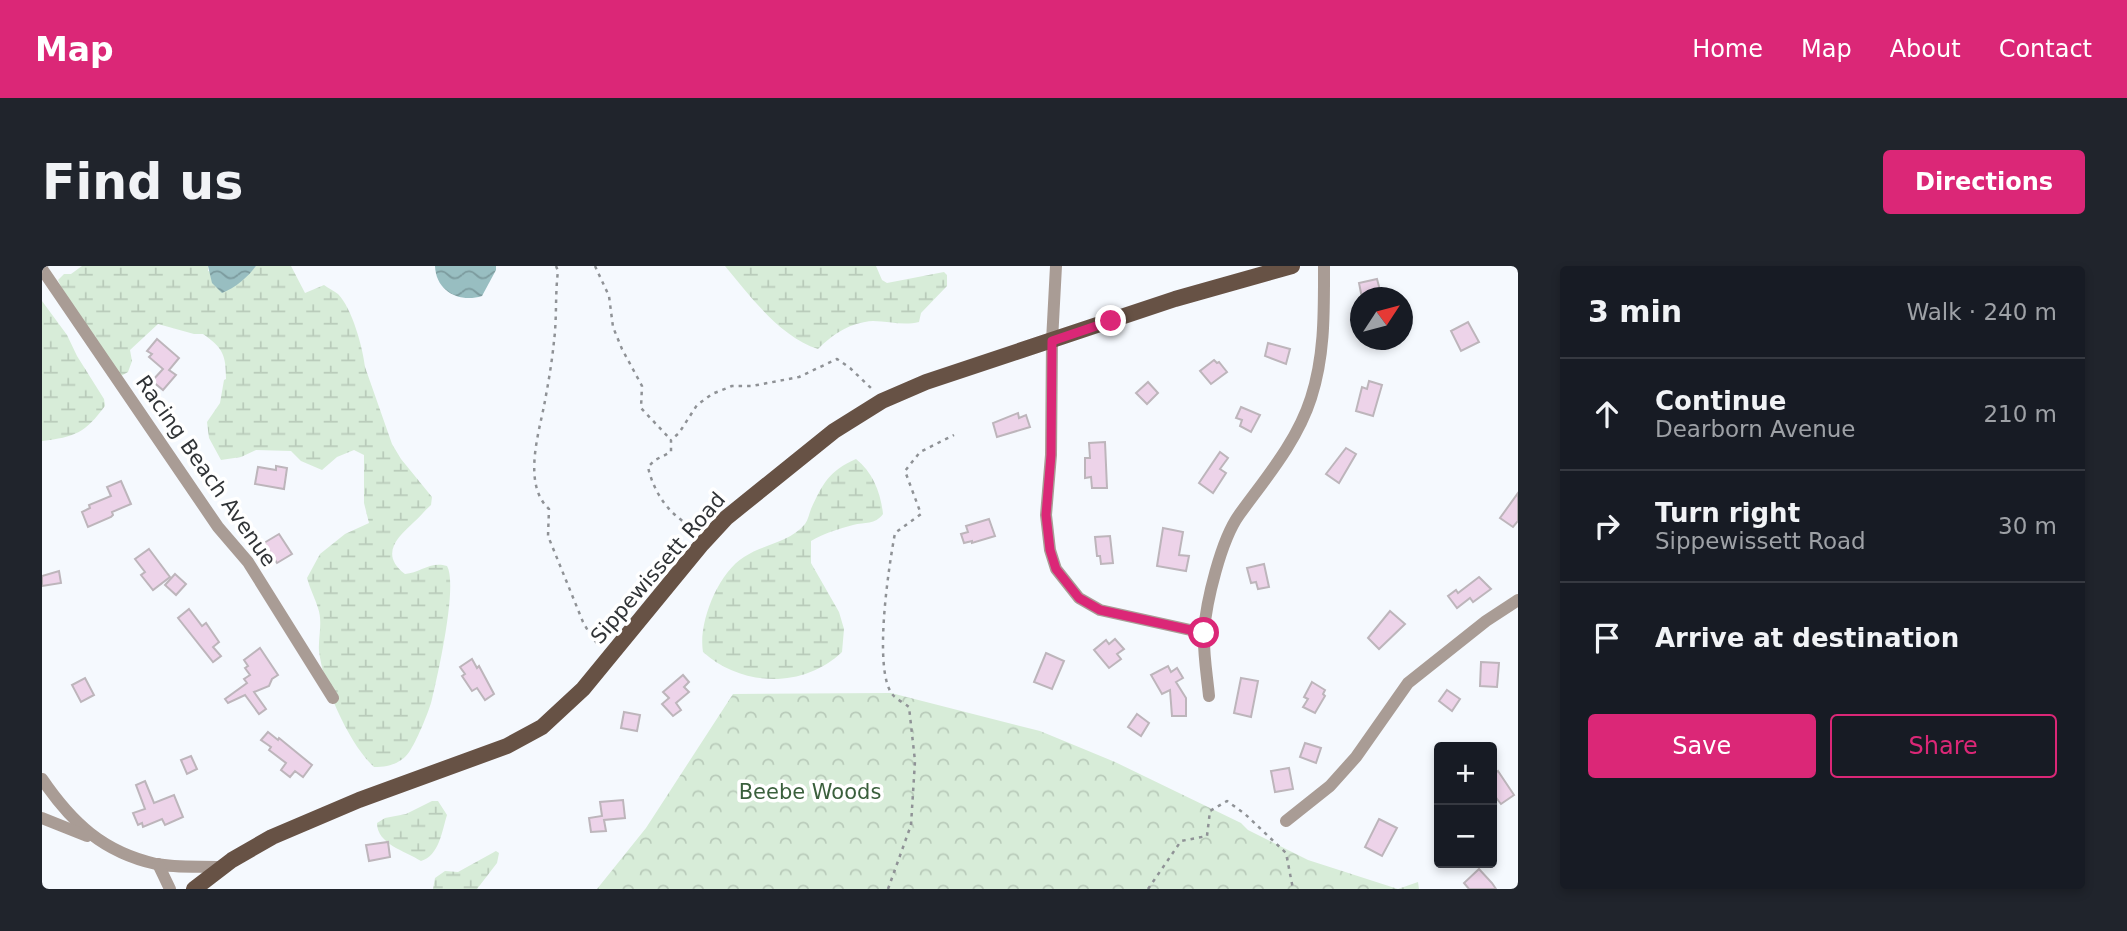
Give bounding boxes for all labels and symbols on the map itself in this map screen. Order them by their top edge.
north arrow [1350,287,1413,350]
route end [1095,305,1126,336]
street label: Racing Beach Avenue [131,371,281,571]
street label: Sippewissett Road [586,488,730,648]
route start [1188,617,1219,648]
park label: Beebe Woods [739,780,881,804]

